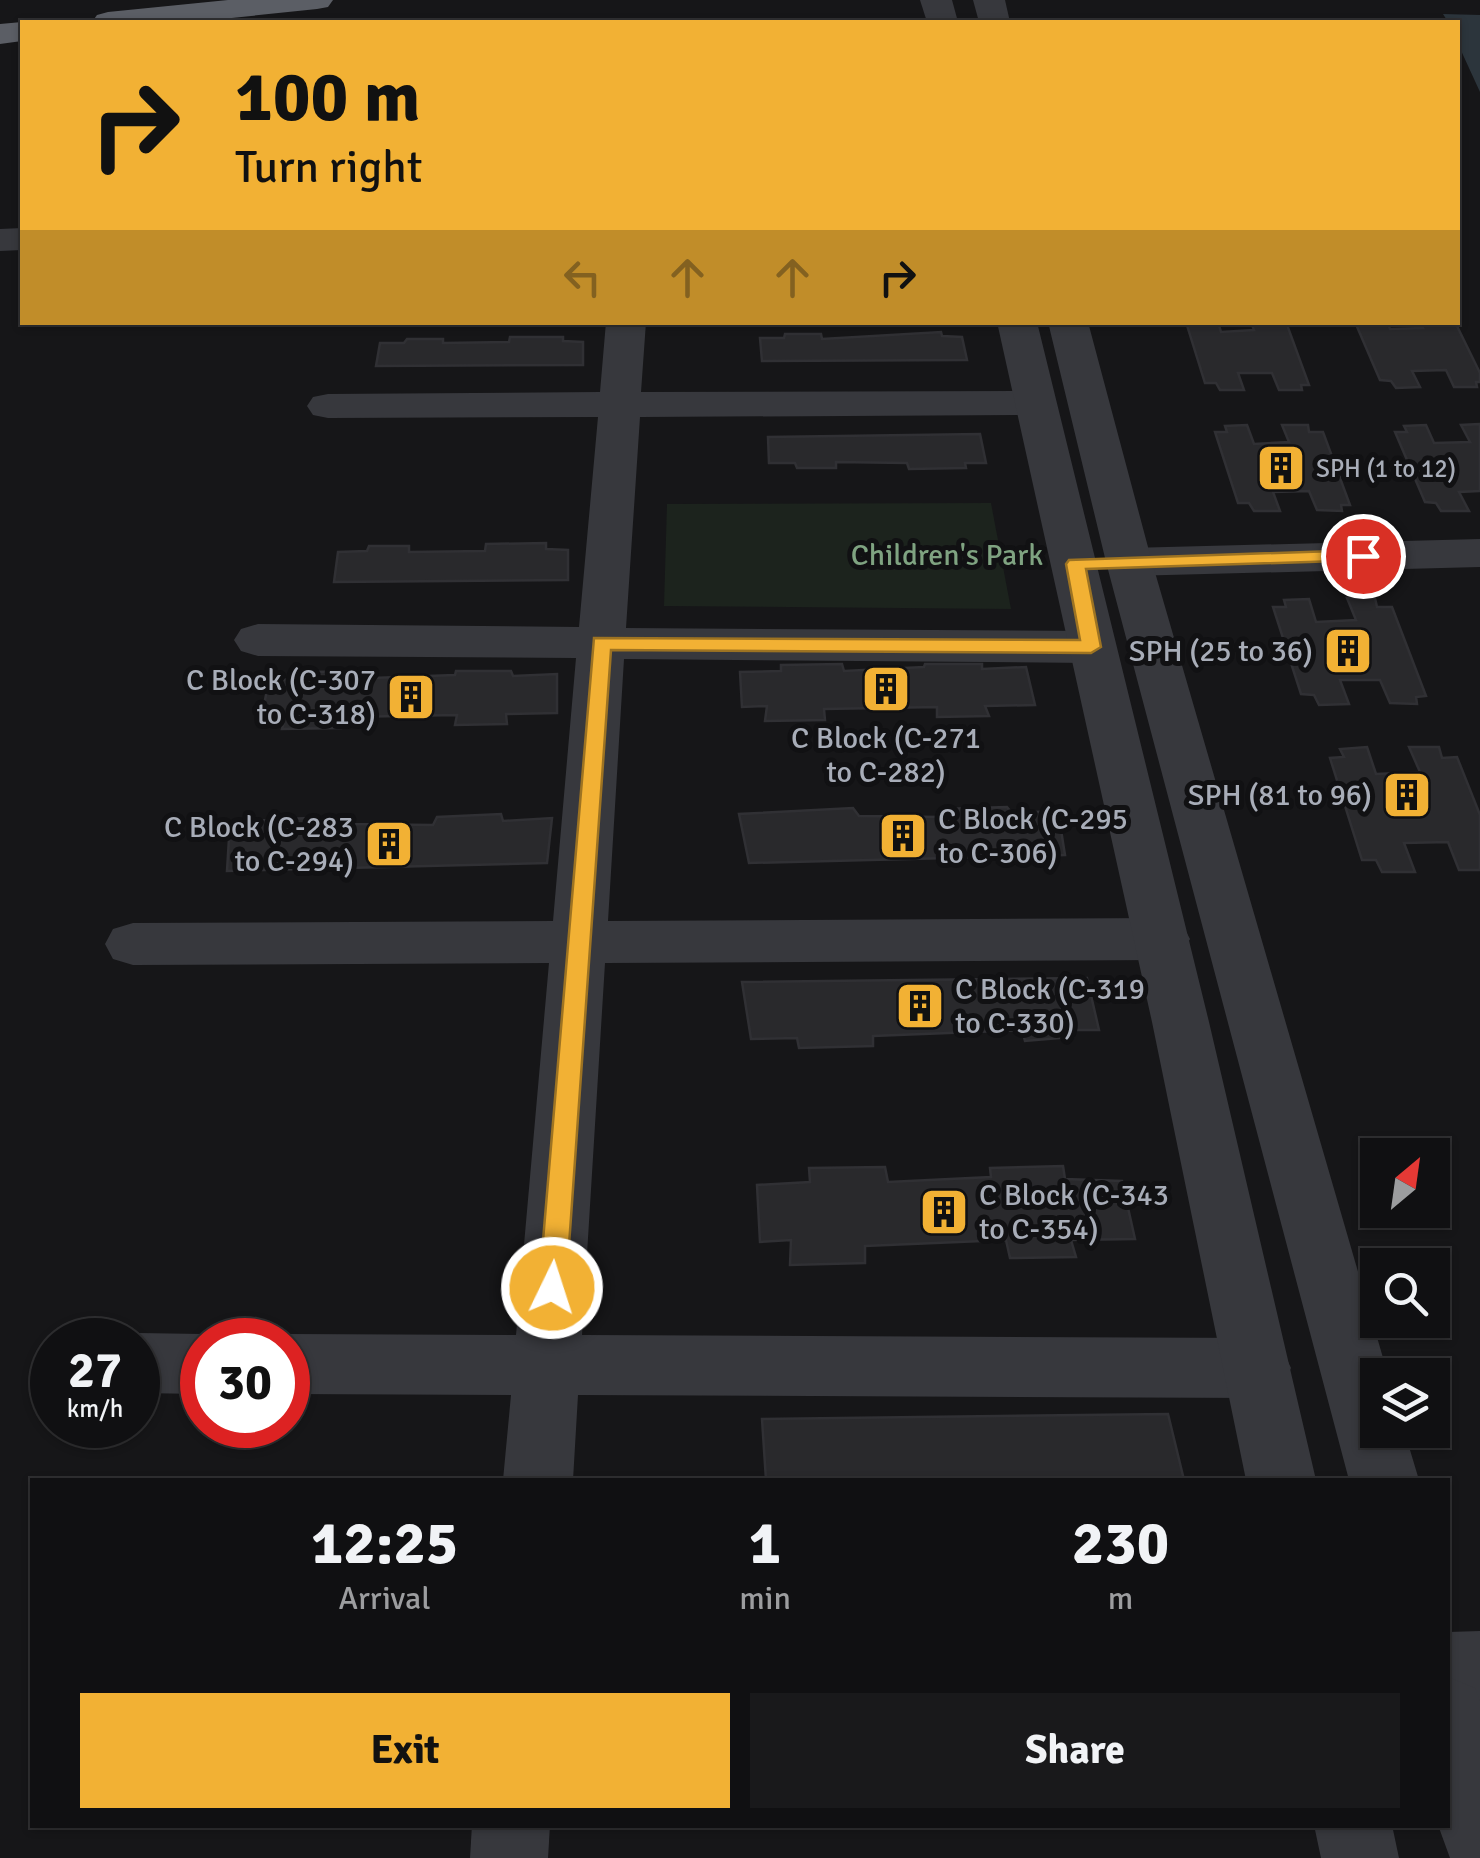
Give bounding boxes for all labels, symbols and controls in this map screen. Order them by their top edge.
text: 100 m [235,54,420,140]
icon: right [70,60,200,190]
text: Turn right [235,140,423,195]
icon: left [555,250,610,305]
icon: ahead [660,250,715,305]
icon: ahead [765,250,820,305]
icon: right [870,250,925,305]
building icon: SPH (1 to 12) [1255,442,1307,494]
place label: SPH (1 to 12) [1316,453,1456,484]
pin [1321,514,1406,599]
icon: arrive [1336,529,1391,584]
park label: Children's Park [851,537,1043,574]
building icon: SPH (25 to 36) [1322,625,1374,677]
place label: SPH (25 to 36) [1129,633,1313,670]
place label: C Block (C-307 to C-318) [186,662,376,733]
building icon: C Block (C-271 to C-282) [860,663,912,715]
building icon: C Block (C-307 to C-318) [385,671,437,723]
place label: C Block (C-271 to C-282) [791,720,981,791]
building icon: SPH (81 to 96) [1381,769,1433,821]
place label: SPH (81 to 96) [1188,777,1372,814]
place label: C Block (C-295 to C-306) [938,801,1128,872]
place label: C Block (C-283 to C-294) [164,809,354,880]
building icon: C Block (C-295 to C-306) [877,810,929,862]
building icon: C Block (C-283 to C-294) [363,818,415,870]
place label: C Block (C-319 to C-330) [955,971,1145,1042]
building icon: C Block (C-319 to C-330) [894,980,946,1032]
north arrow [1360,1138,1450,1228]
map controls [1360,1138,1450,1448]
place label: C Block (C-343 to C-354) [979,1177,1169,1248]
building icon: C Block (C-343 to C-354) [918,1186,970,1238]
position arrow [500,1236,604,1340]
button: search [1360,1248,1450,1338]
speed limit sign: 30 [180,1318,310,1448]
text: 27 [68,1340,122,1402]
button: layers [1360,1358,1450,1448]
text: km/h [67,1393,123,1424]
text: 12:25 [311,1507,458,1581]
text: 1 [749,1507,781,1581]
text: 230 [1072,1507,1169,1581]
text: Arrival [339,1579,431,1618]
text: min [739,1579,791,1618]
text: m [1108,1579,1133,1618]
button: Exit [80,1693,730,1808]
button: Share [750,1693,1400,1808]

